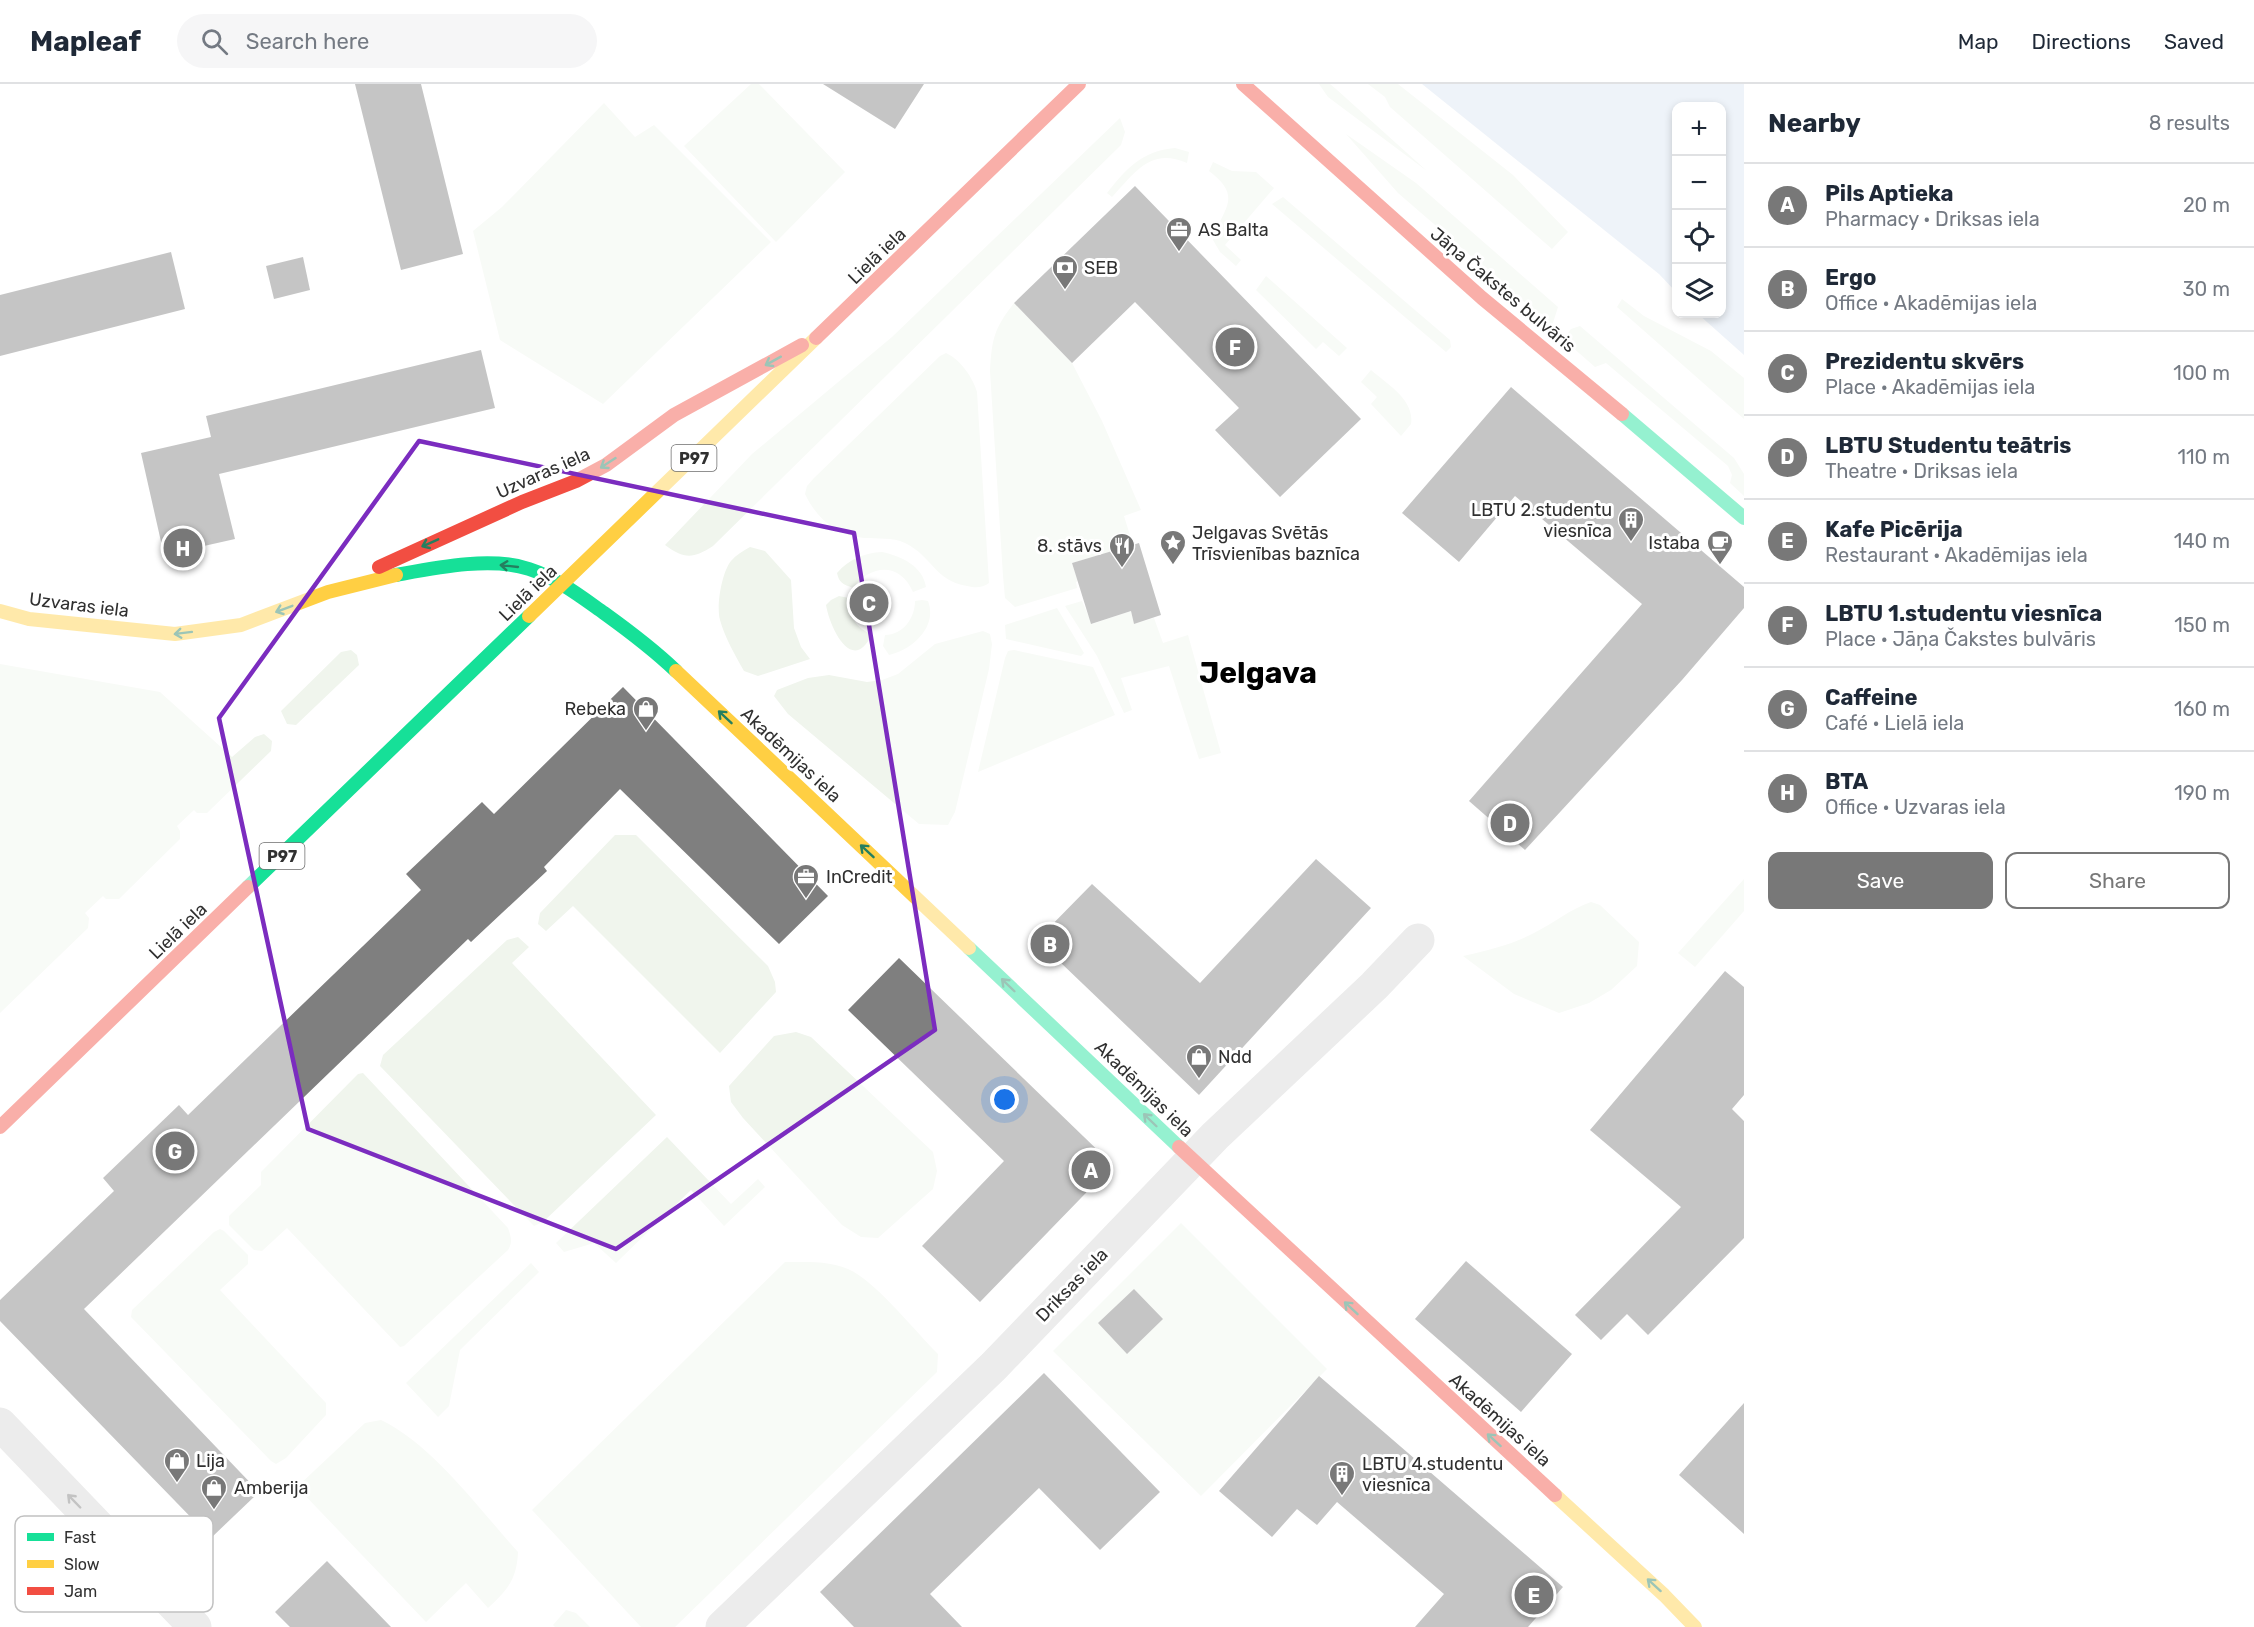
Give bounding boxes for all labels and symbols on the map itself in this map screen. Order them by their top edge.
office icon: AS Balta [1164,215,1194,253]
place label: AS Balta [1198,219,1269,241]
street label: Lielā iela [843,223,911,289]
street label: Jāņa Čakstes bulvāris [1426,223,1580,357]
bank icon: SEB [1050,253,1080,291]
place label: SEB [1084,257,1118,279]
pin: F [1216,324,1254,370]
one-way arrow [765,355,782,367]
street label: Uzvaras iela [493,443,593,503]
road number: P97 [672,445,716,471]
one-way arrow [600,458,617,470]
place label: LBTU 2.studentu viesnīca [1471,499,1612,542]
building icon: LBTU 2.studentu viesnīca [1616,505,1646,543]
place label: Jelgavas Svētās Trīsvienības baznīca [1192,522,1360,565]
pin: H [164,526,202,570]
place icon: Jelgavas Svētās Trīsvienības baznīca [1158,528,1188,566]
cafe icon: Istaba [1705,528,1735,566]
restaurant icon: 8. stāvs [1107,531,1137,569]
place label: Istaba [1648,532,1700,554]
place label: 8. stāvs [1037,535,1102,557]
one-way arrow [421,538,439,549]
street label: Lielā iela [494,560,562,626]
one-way arrow [499,560,519,571]
pin: C [850,580,888,626]
street label: Uzvaras iela [28,588,130,622]
one-way arrow [275,604,294,615]
one-way arrow [173,628,193,639]
district label: Jelgava [1199,655,1317,691]
shop icon: Rebeka [631,694,661,732]
place label: Rebeka [564,698,626,720]
street label: Akadēmijas iela [736,703,846,807]
one-way arrow [718,711,733,725]
pin: D [1490,800,1530,846]
road number: P97 [260,843,304,869]
one-way arrow [860,844,875,858]
office icon: InCredit [791,862,821,900]
place label: InCredit [826,866,893,888]
street label: Lielā iela [144,898,212,964]
pin: B [1030,922,1070,966]
one-way arrow [1001,978,1016,993]
street label: Akadēmijas iela [1090,1036,1198,1142]
shop icon: Ndd [1184,1042,1214,1080]
place label: Ndd [1218,1046,1252,1068]
your location [990,1085,1019,1114]
one-way arrow [1142,1112,1157,1127]
pin: G [156,1128,195,1174]
pin: A [1072,1148,1110,1192]
street label: Driksas iela [1031,1243,1113,1327]
one-way arrow [1343,1301,1358,1315]
street label: Akadēmijas iela [1445,1369,1555,1471]
one-way arrow [1487,1433,1502,1447]
shop icon: Lija [162,1446,192,1484]
place label: Lija [196,1450,225,1472]
place label: LBTU 4.studentu viesnīca [1362,1453,1503,1496]
building icon: LBTU 4.studentu viesnīca [1327,1459,1357,1497]
shop icon: Amberija [199,1473,229,1511]
place label: Amberija [234,1477,309,1499]
one-way arrow [67,1494,81,1509]
legend [15,1516,213,1612]
text: Fast [64,1528,96,1547]
text: Slow [64,1555,100,1574]
pin: E [1514,1572,1553,1618]
one-way arrow [1646,1578,1661,1592]
text: Jam [64,1582,97,1601]

